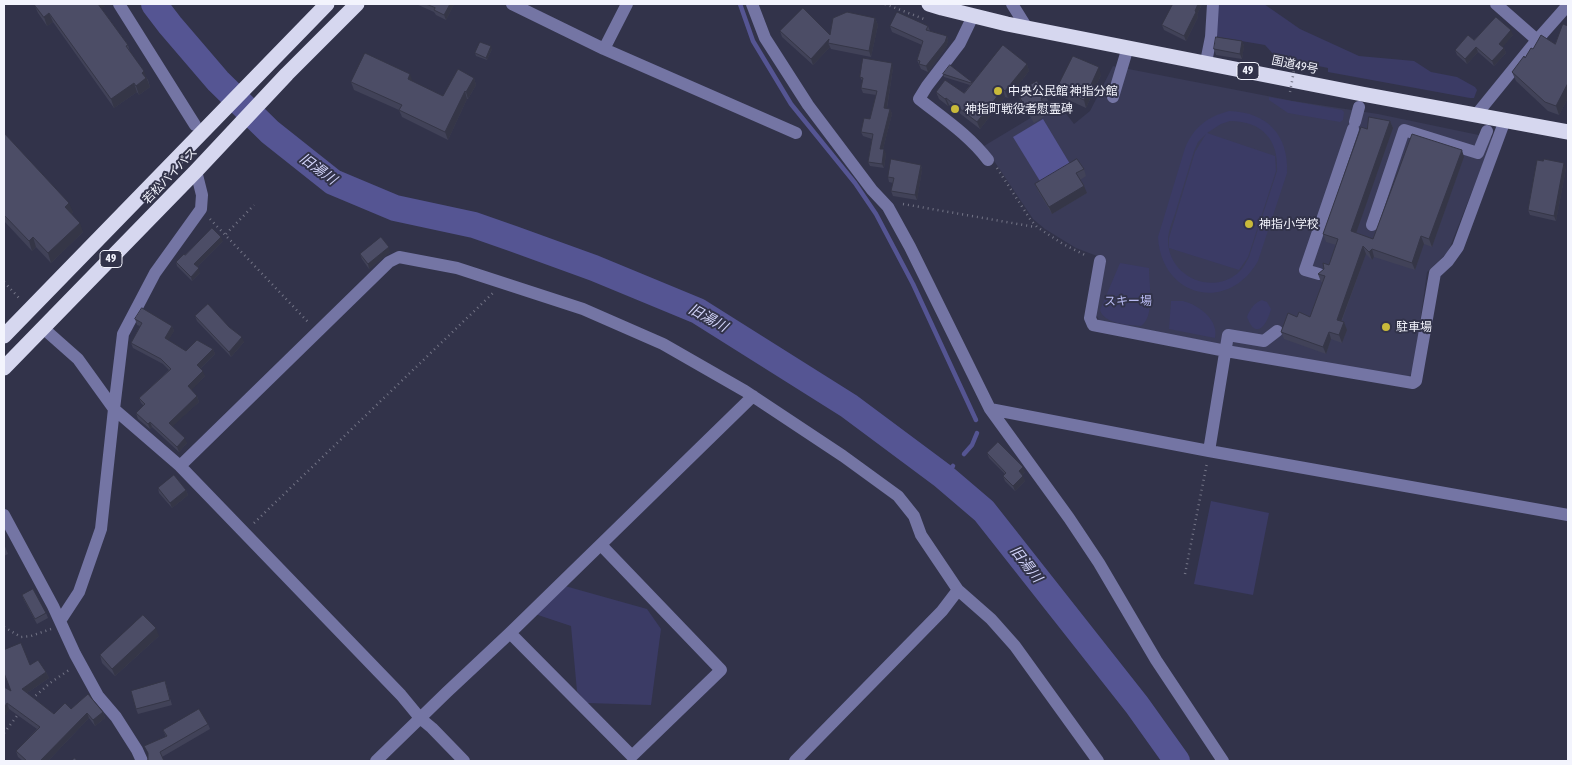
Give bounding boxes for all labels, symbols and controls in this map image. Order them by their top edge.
street label: 国道49号 [1270,53,1320,77]
road number: 49 [1237,62,1259,80]
place label: 中央公民館 神指分館 [1008,84,1118,98]
marker: 中央公民館 神指分館 [992,85,1004,97]
place label: 神指町戦役者慰霊碑 [965,102,1073,116]
marker: 神指町戦役者慰霊碑 [949,103,961,115]
street label: 若松バイパス [140,145,200,207]
water label: 旧湯川 [296,150,340,188]
place label: 神指小学校 [1259,217,1319,231]
marker: 神指小学校 [1243,218,1255,230]
road number: 49 [100,250,122,268]
park label: スキー場 [1104,294,1152,308]
water label: 旧湯川 [686,300,730,336]
place label: 駐車場 [1396,320,1432,334]
marker: 駐車場 [1380,321,1392,333]
water label: 旧湯川 [1006,542,1046,586]

